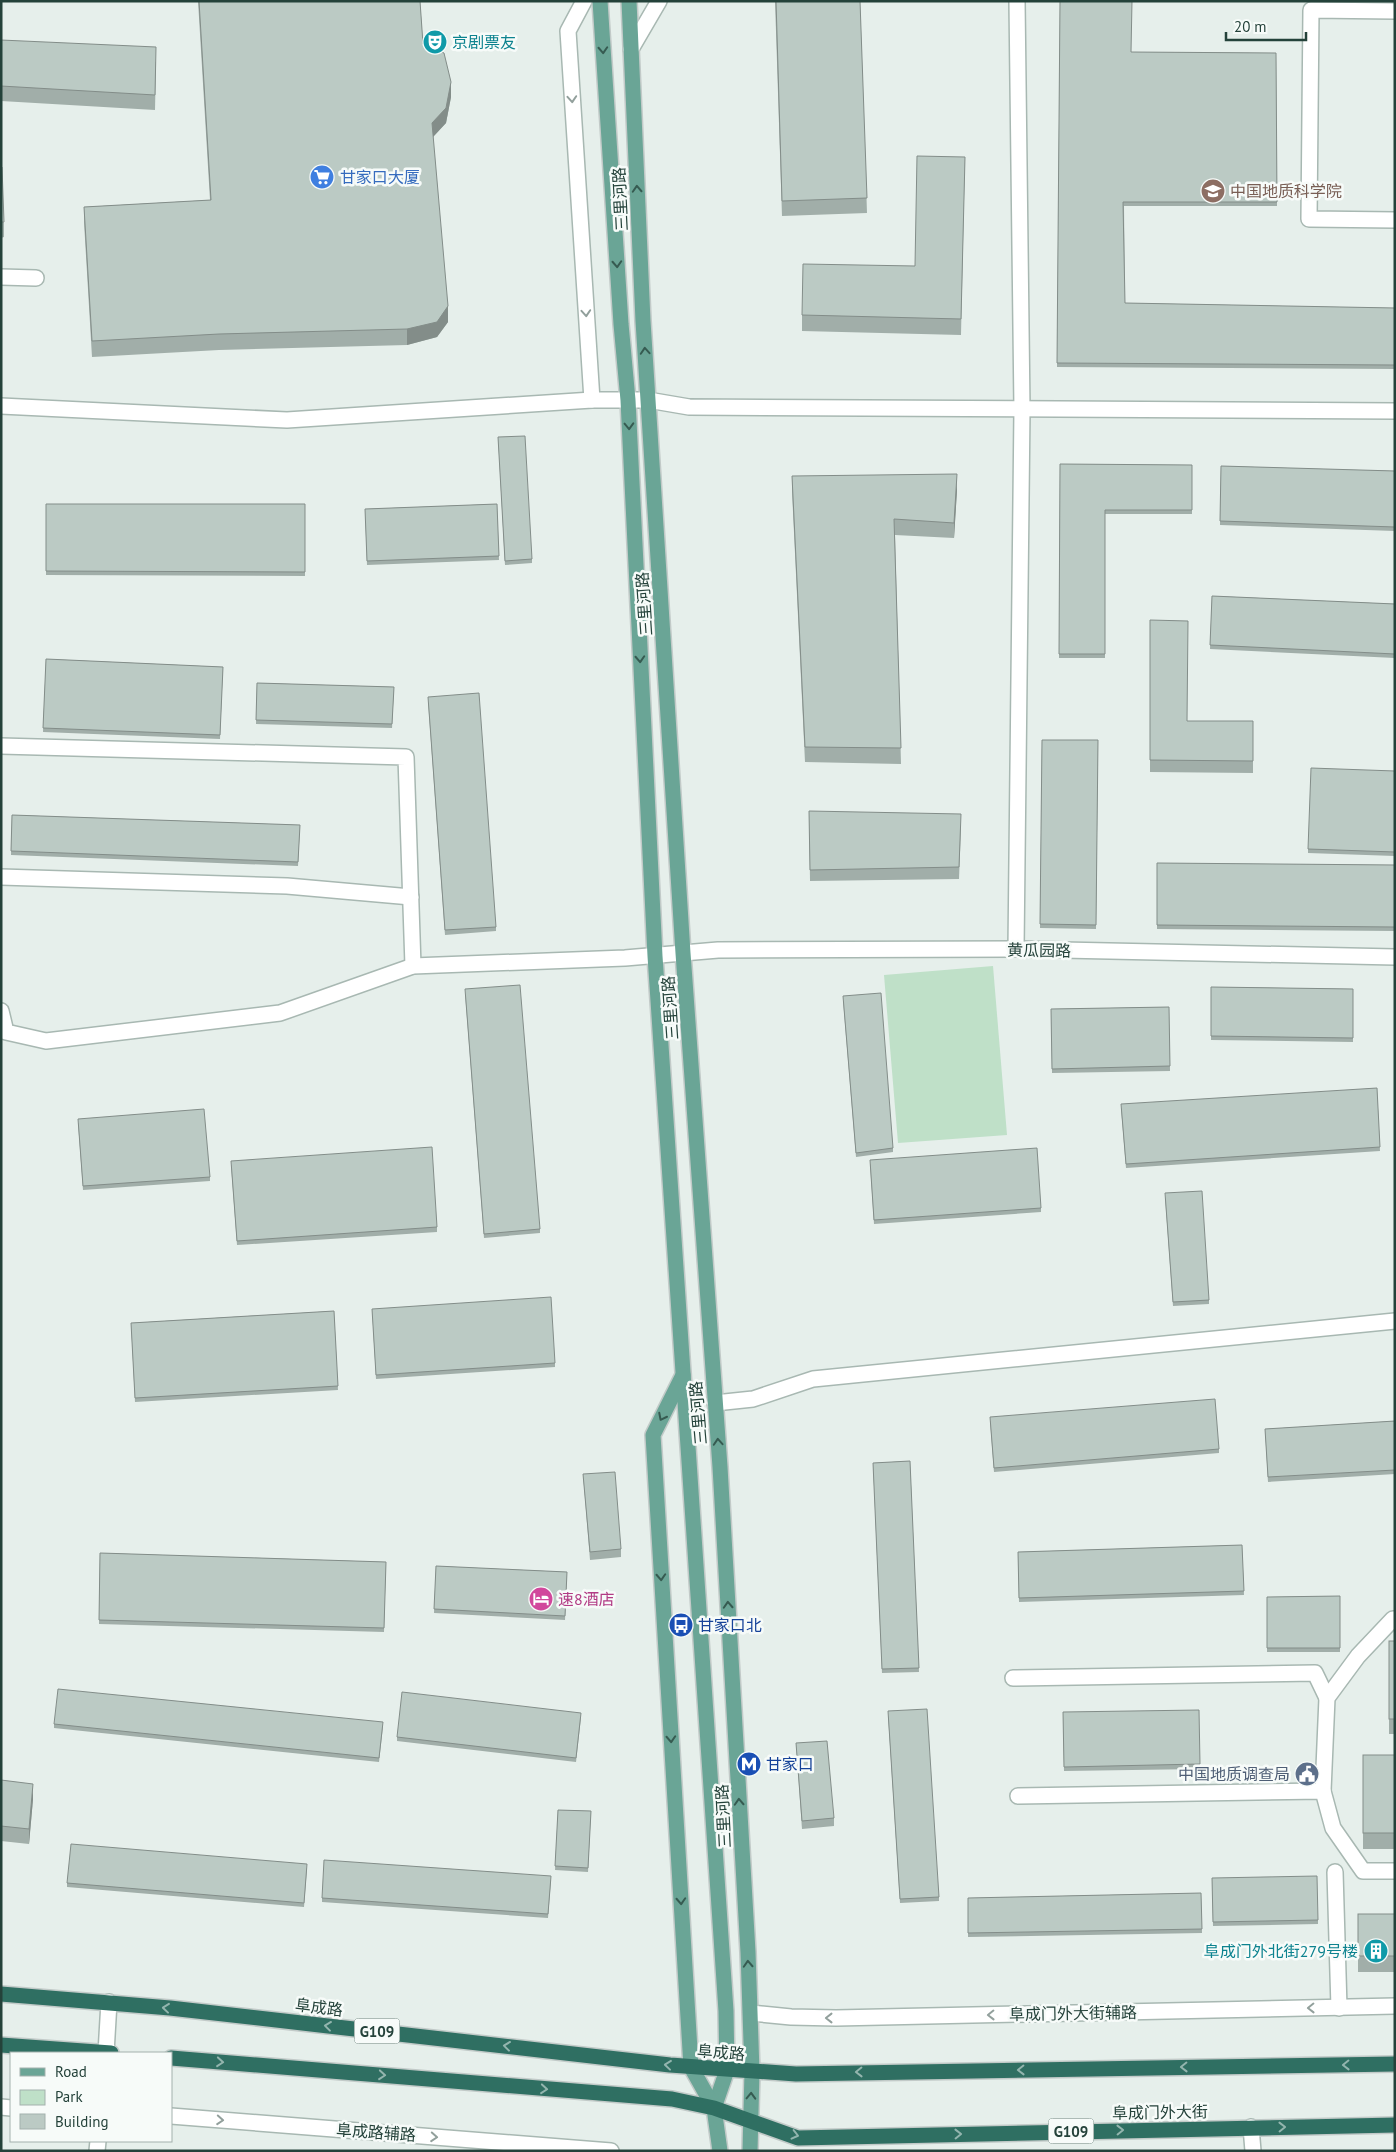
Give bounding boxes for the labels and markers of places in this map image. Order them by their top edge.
theatre icon: 京剧票友 [422,29,448,55]
place label: 京剧票友 [452,32,516,52]
supermarket icon: 甘家口大厦 [309,164,335,190]
place label: 甘家口大厦 [340,167,420,187]
school or university icon: 中国地质科学院 [1200,178,1226,204]
place label: 中国地质科学院 [1230,181,1342,201]
hotel icon: 速8酒店 [528,1586,554,1612]
place label: 速8酒店 [558,1589,615,1609]
bus stop icon: 甘家口北 [668,1612,694,1638]
place label: 甘家口北 [698,1615,762,1635]
metro station icon: 甘家口 [736,1751,762,1777]
place label: 甘家口 [766,1754,814,1774]
public building icon: 中国地质调查局 [1294,1761,1320,1787]
place label: 中国地质调查局 [1178,1764,1290,1784]
building icon: 阜成门外北街279号楼 [1363,1938,1389,1964]
place label: 阜成门外北街279号楼 [1204,1941,1358,1961]

